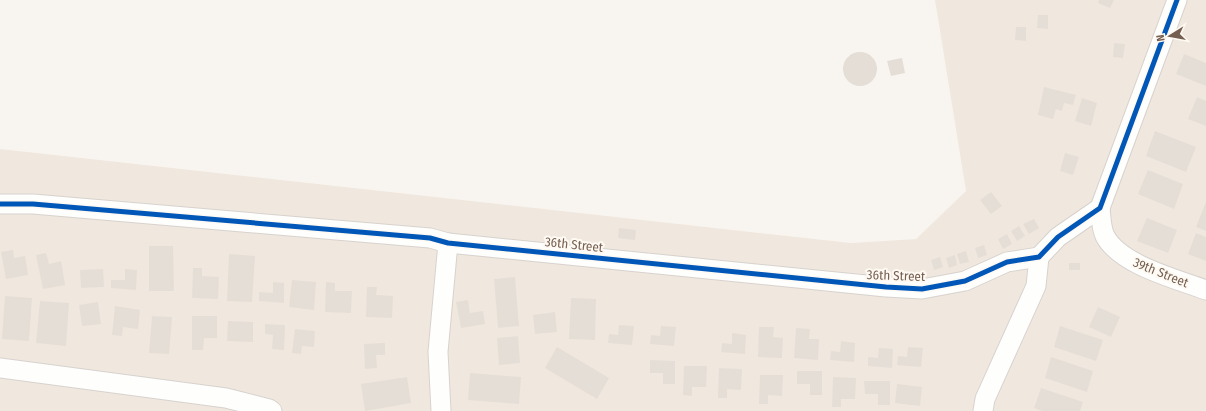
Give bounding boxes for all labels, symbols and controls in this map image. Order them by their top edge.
north arrow [1150,16,1190,56]
text: N [1154,33,1168,42]
street label: 36th Street [544,234,605,255]
street label: 39th Street [1131,255,1191,291]
street label: 36th Street [867,267,926,284]

